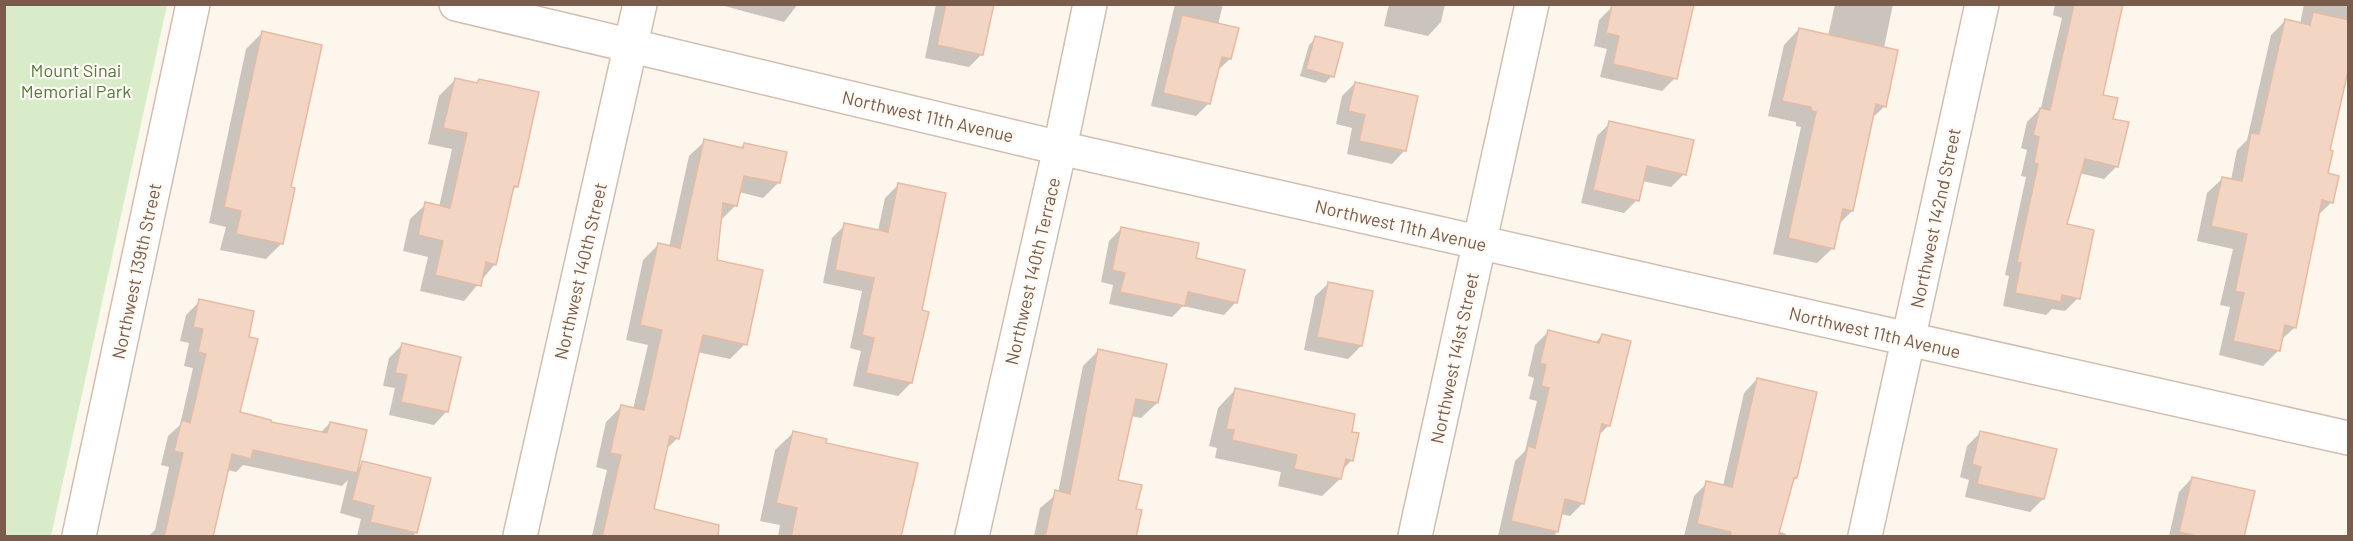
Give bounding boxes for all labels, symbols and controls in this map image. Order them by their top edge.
park label: Mount Sinai Memorial Park [21,59,131,102]
street label: Northwest 11th Avenue [840,86,1016,146]
street label: Northwest 142nd Street [1905,126,1965,310]
street label: Northwest 140th Terrace [1000,175,1064,367]
street label: Northwest 140th Street [549,180,611,362]
street label: Northwest 139th Street [107,181,165,361]
street label: Northwest 11th Avenue [1313,195,1489,255]
street label: Northwest 141st Street [1425,270,1483,446]
street label: Northwest 11th Avenue [1787,302,1963,362]

